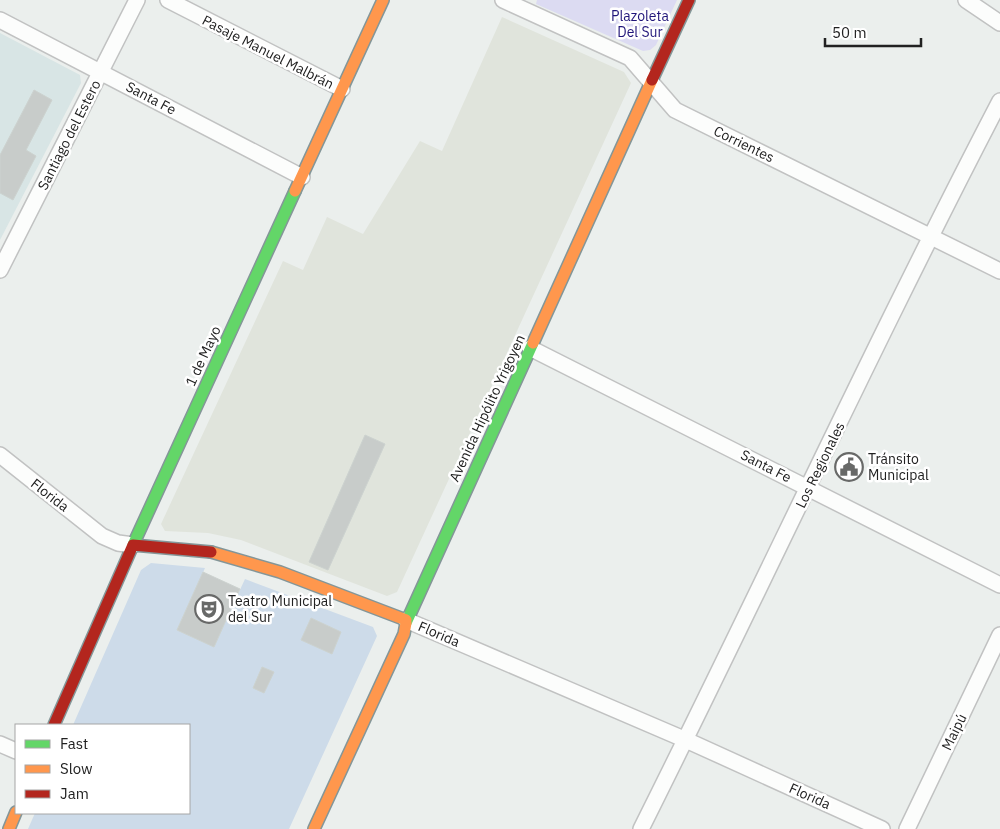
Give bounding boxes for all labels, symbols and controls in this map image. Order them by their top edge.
park label: Plazoleta Del Sur [611,7,669,41]
street label: Pasaje Manuel Malbrán [199,11,337,93]
scale bar [825,15,921,47]
text: 50 m [832,23,867,42]
street label: Santiago del Estero [33,77,105,193]
street label: Santa Fe [123,77,180,119]
street label: Corrientes [711,122,777,166]
street label: 1 de Mayo [181,323,225,389]
street label: Avenida Hipólito Yrigoyen [445,332,529,484]
street label: Los Regionales [791,419,849,511]
street label: Santa Fe [738,446,795,487]
place label: Tránsito Municipal [868,450,929,484]
public building icon: Tránsito Municipal [834,452,864,482]
street label: Florida [27,474,73,516]
place label: Teatro Municipal del Sur [228,592,332,626]
theatre icon: Teatro Municipal del Sur [194,594,224,624]
street label: Florida [415,617,463,651]
street label: Maipú [937,711,971,753]
legend [15,724,190,814]
text: Fast [60,734,88,753]
text: Slow [60,759,93,778]
street label: Florida [786,779,834,813]
text: Jam [60,784,89,803]

